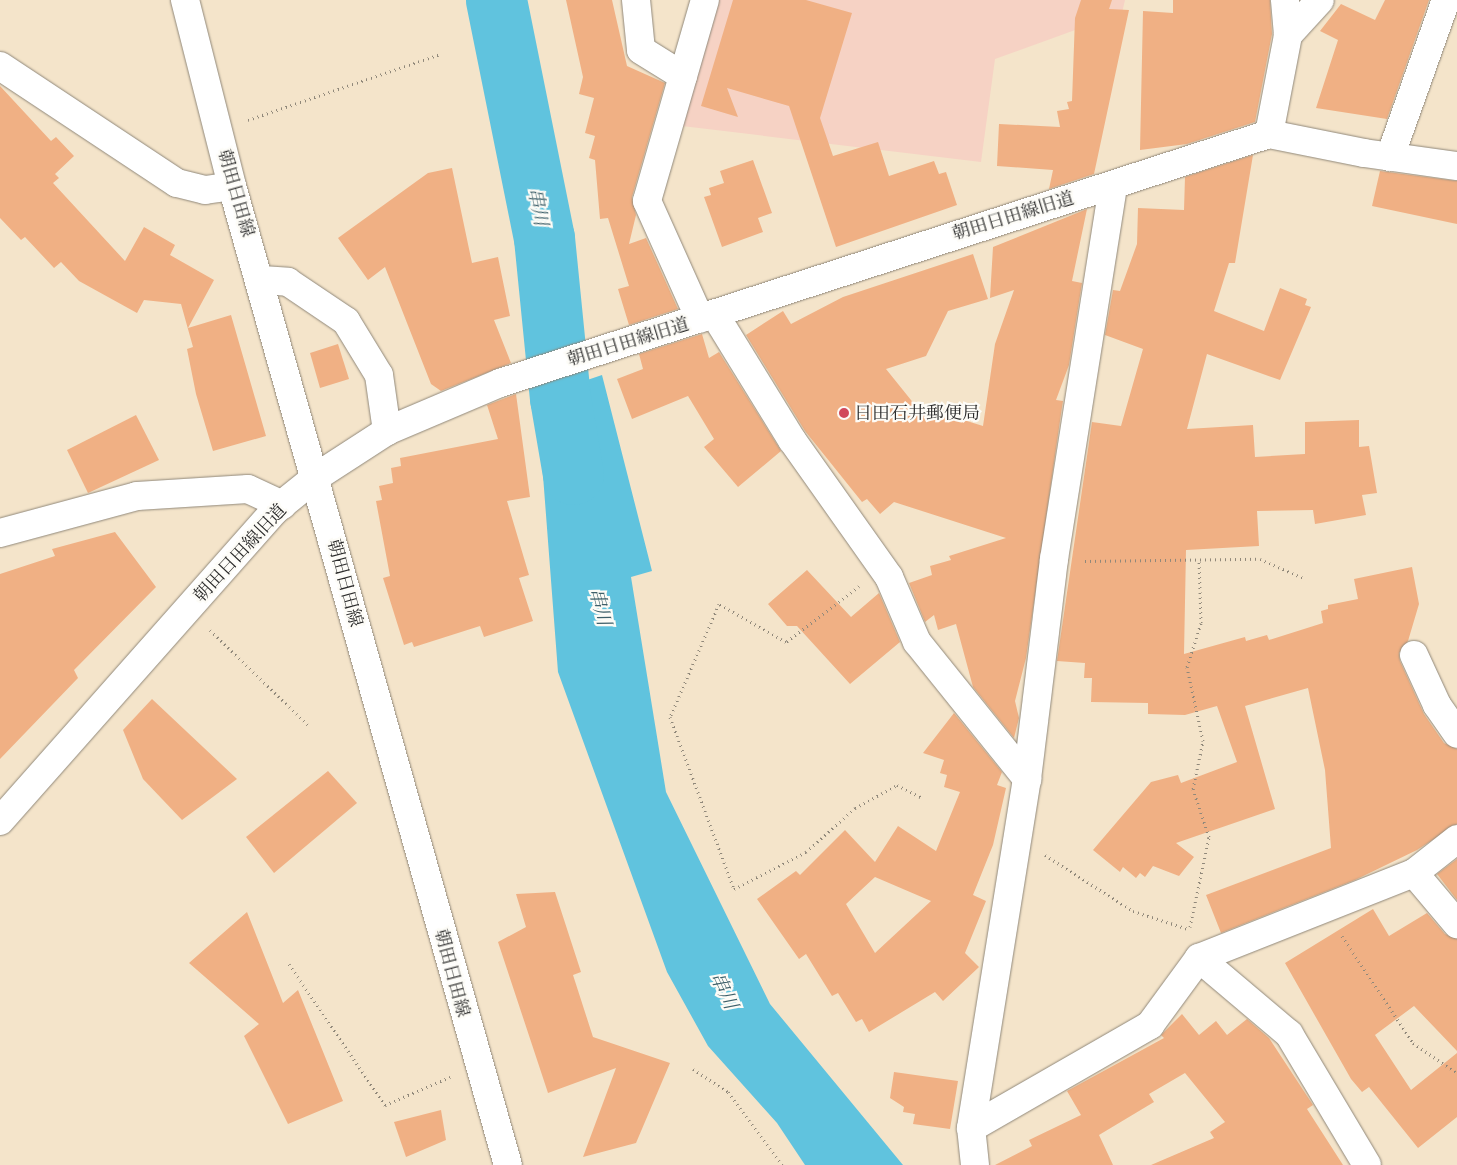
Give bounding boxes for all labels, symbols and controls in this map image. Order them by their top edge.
street label: 朝田日田線 [213,147,259,239]
water label: 串川 [522,186,552,228]
street label: 朝田日田線旧道 [950,187,1076,245]
street label: 朝田日田線旧道 [565,313,691,371]
place label: 日田石井郵便局 [854,402,980,424]
marker: 日田石井郵便局 [838,407,850,419]
street label: 朝田日田線旧道 [189,500,291,606]
street label: 朝田日田線 [323,537,367,629]
water label: 串川 [583,586,615,628]
street label: 朝田日田線 [430,927,474,1019]
water label: 串川 [705,969,741,1013]

